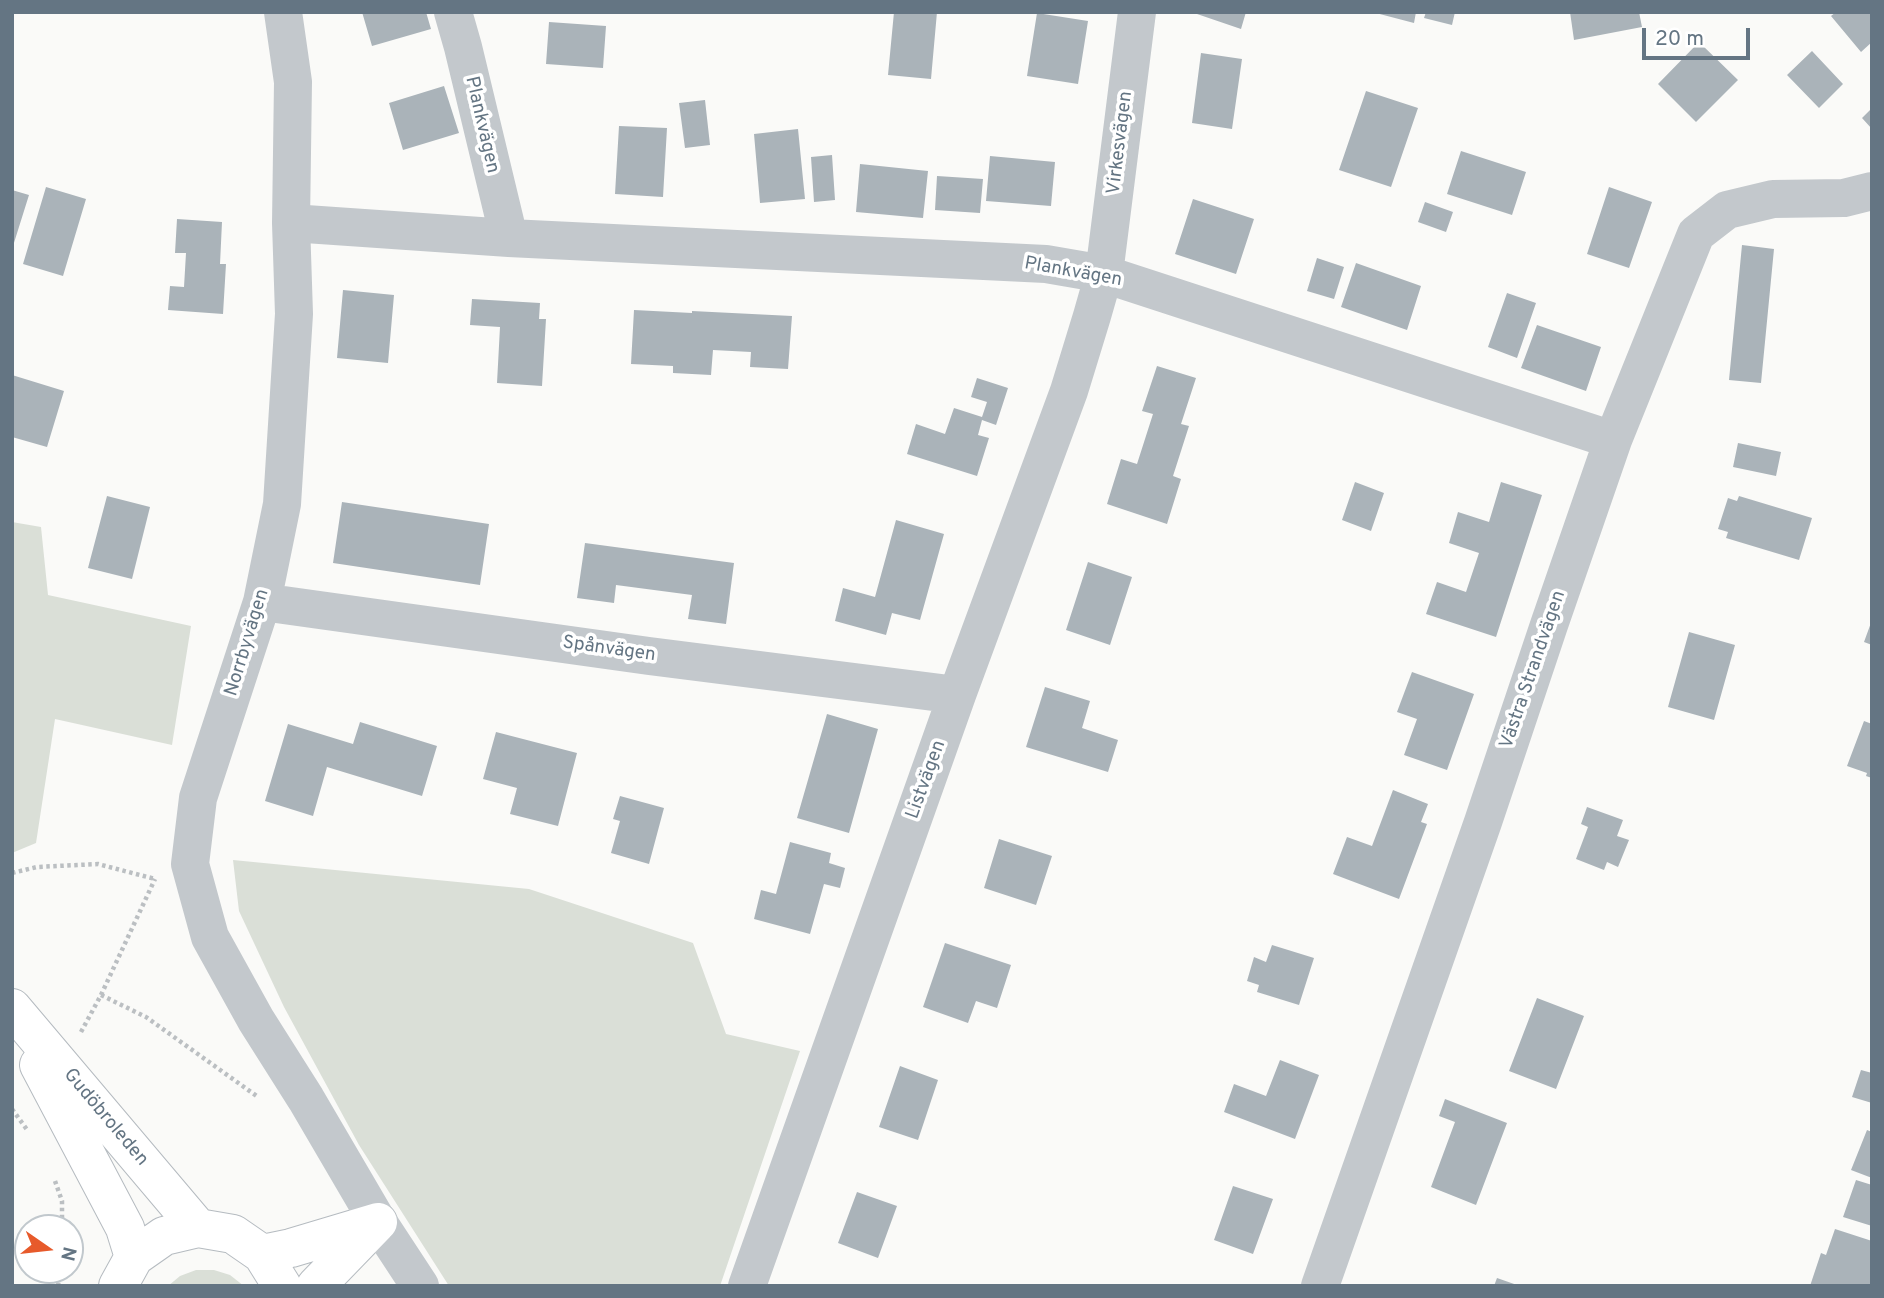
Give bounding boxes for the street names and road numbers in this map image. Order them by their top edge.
street label: Plankvägen [459,74,503,176]
street label: Virkesvägen [1103,90,1139,196]
street label: Plankvägen [1022,253,1124,293]
street label: Norrbyvägen [221,587,275,699]
street label: Västra Strandvägen [1496,588,1572,752]
street label: Spånvägen [561,632,657,668]
street label: Listvägen [902,738,952,822]
street label: Gudöbroleden [58,1065,152,1171]

